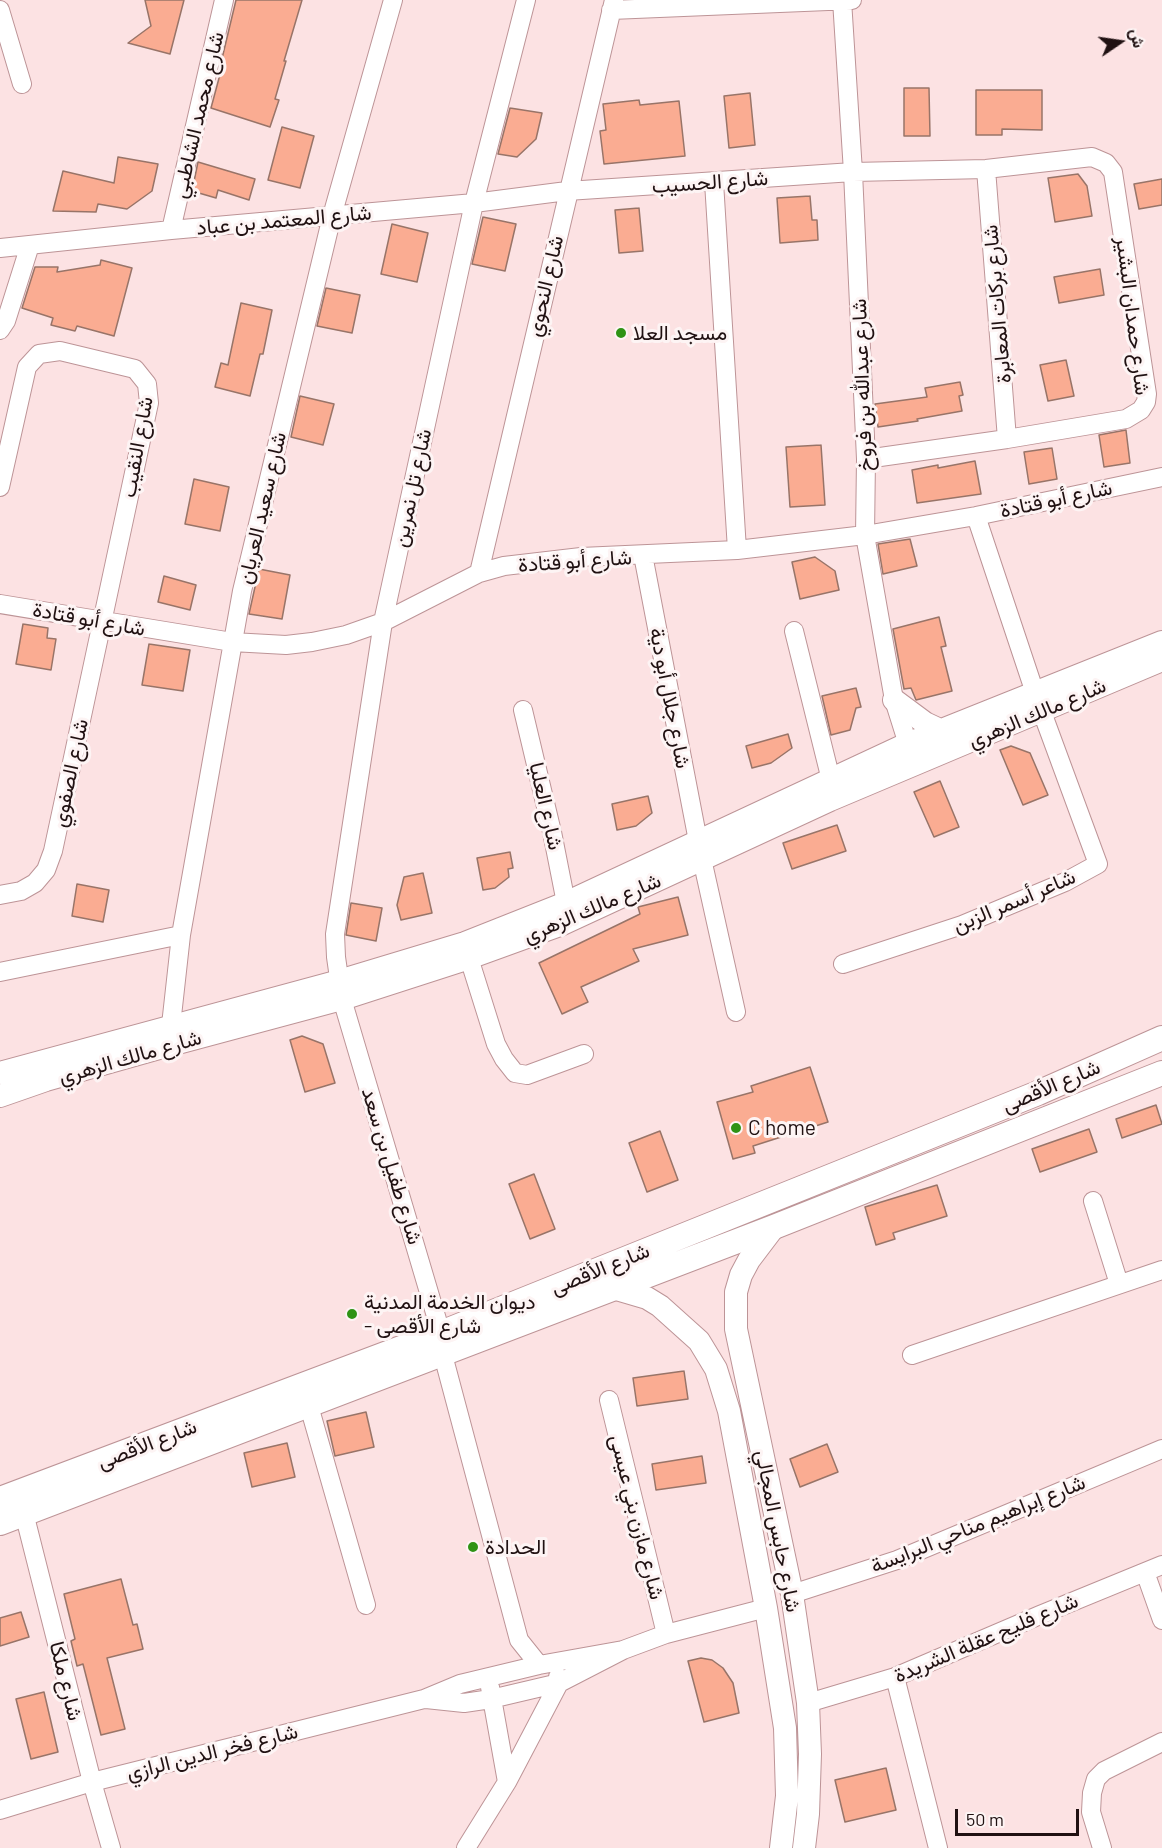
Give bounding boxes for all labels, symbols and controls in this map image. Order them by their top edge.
north arrow [1090,12,1150,72]
text: ش [1127,26,1149,49]
street label: شارع محمد الشاطبي [167,29,229,201]
street label: شارع الحسيب [651,165,769,199]
street label: شارع المعتمد بن عباد [195,200,373,240]
street label: شارع بركات المعابرة [978,224,1016,384]
street label: شارع النحوي [521,233,569,339]
street label: شارع حمدان البشير [1111,235,1155,397]
street label: شارع عبدالله بن فروخ [846,298,878,472]
place label: مسجد العلا [633,320,727,346]
marker: مسجد العلا [614,326,628,340]
street label: شارع النقيب [116,395,158,499]
street label: شارع تل نمرين [387,427,437,549]
street label: شارع سعيد العريان [232,430,292,586]
street label: شارع أبو قتادة [998,475,1114,523]
street label: شارع أبو قتادة [517,544,633,578]
street label: شارع أبو قتادة [31,597,147,641]
street label: شارع جلال أبو دية [644,625,696,771]
street label: شارع مالك الزهري [964,673,1110,753]
street label: شارع الصفوي [46,717,94,829]
street label: شارع العليا [524,760,568,852]
street label: شاعر أسمر الزبن [949,864,1079,938]
street label: شارع مالك الزهري [519,868,665,948]
street label: شارع مالك الزهري [56,1025,204,1089]
street label: شارع الأقصى [998,1054,1104,1118]
street label: شارع طفيل بن سعد [356,1085,428,1247]
place label: C home [748,1115,816,1141]
marker: C home [729,1121,743,1135]
street label: شارع الأقصى [547,1238,653,1300]
place label: ديوان الخدمة المدنية - شارع الأقصى [364,1289,536,1339]
marker: ديوان الخدمة المدنية - شارع الأقصى [345,1307,359,1321]
street label: شارع الأقصى [94,1414,200,1474]
street label: شارع مازن بني عيسى [604,1432,670,1602]
street label: شارع حابس المجالي [750,1448,806,1614]
street label: شارع إبراهيم مناحي البرايسة [867,1469,1089,1579]
place label: الحدادة [485,1534,546,1560]
marker: الحدادة [466,1540,480,1554]
street label: شارع فليح عقلة الشريدة [890,1588,1082,1688]
street label: شارع ملكا [44,1639,88,1723]
street label: شارع فخر الدين الرازي [124,1719,300,1785]
scale bar [958,1797,1082,1835]
text: 50 m [966,1808,1004,1830]

